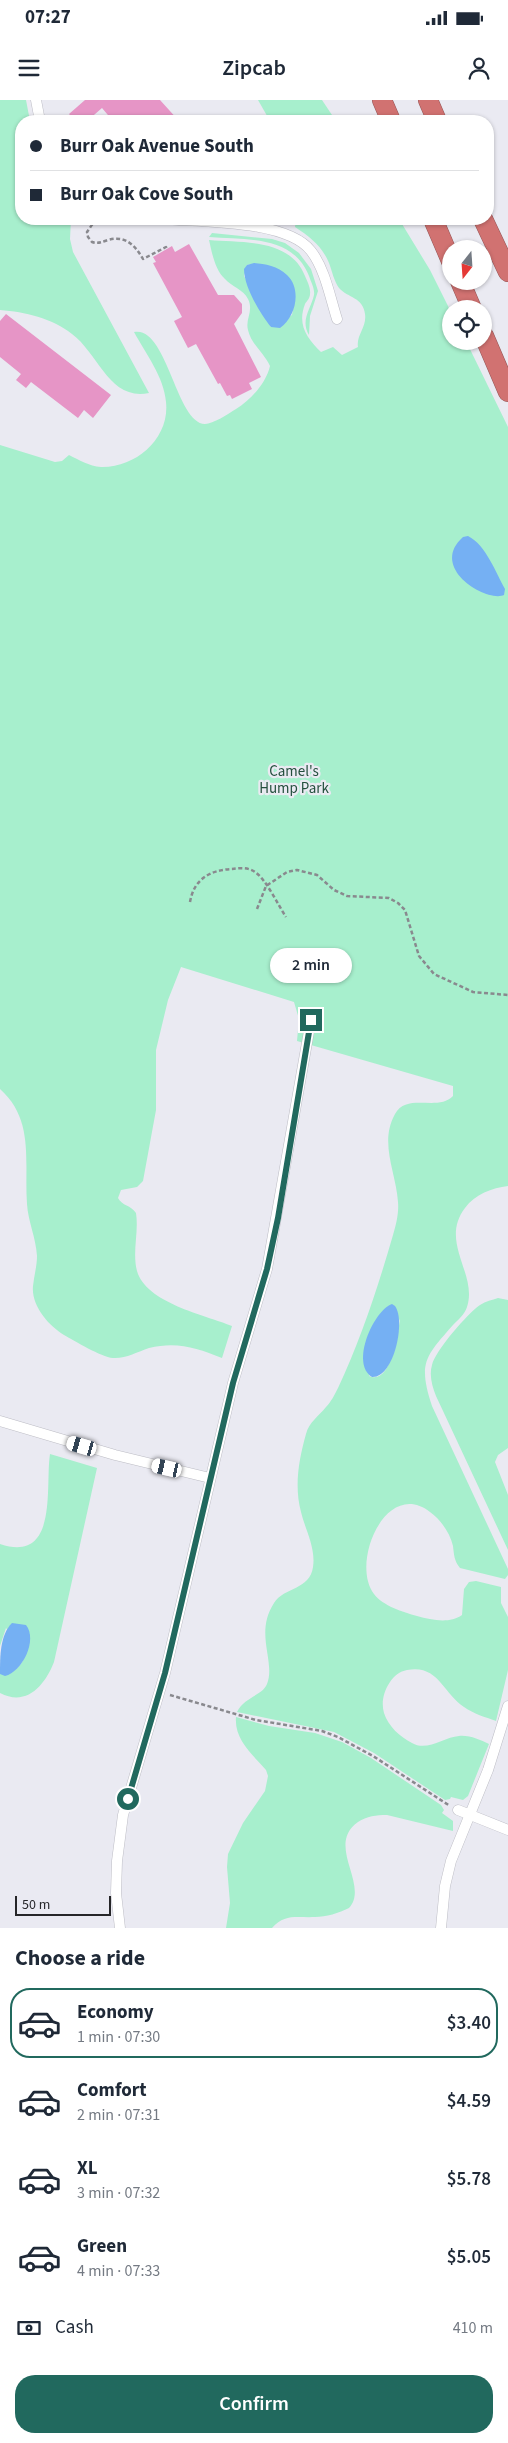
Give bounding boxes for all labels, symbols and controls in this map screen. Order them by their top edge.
text: 07:27 [25,4,71,31]
text: Zipcab [222,52,286,84]
icon: menu [15,54,43,82]
icon: person [465,54,493,82]
text: Burr Oak Avenue South [60,133,254,160]
text: Burr Oak Cove South [60,181,233,208]
north arrow [442,240,492,290]
map controls [442,240,492,350]
button: locate [442,300,492,350]
park label: Camel's Hump Park [259,761,329,799]
callout: 2 min [270,948,352,982]
text: 2 min [292,954,330,976]
route end [300,1009,322,1031]
car [65,1435,98,1457]
car [150,1457,183,1479]
route start [117,1788,139,1810]
scale bar [15,1893,111,1916]
text: 50 m [22,1895,50,1915]
text: Choose a ride [15,1942,145,1974]
text: Economy [77,1999,154,2026]
icon: car [17,2001,62,2046]
text: $3.40 [447,2010,491,2037]
text: 1 min · 07:30 [77,2026,160,2048]
text: Comfort [77,2077,147,2104]
icon: car [17,2079,62,2124]
text: $4.59 [447,2088,491,2115]
text: 2 min · 07:31 [77,2104,160,2126]
text: XL [77,2155,98,2182]
icon: car [17,2157,62,2202]
text: $5.78 [447,2166,491,2193]
text: 3 min · 07:32 [77,2182,160,2204]
text: Green [77,2233,127,2260]
icon: car [17,2235,62,2280]
text: $5.05 [447,2244,491,2271]
text: 4 min · 07:33 [77,2260,160,2282]
icon: cash [15,2314,43,2342]
text: Cash [55,2314,94,2341]
text: 410 m [453,2317,493,2339]
button: Confirm [15,2375,493,2433]

